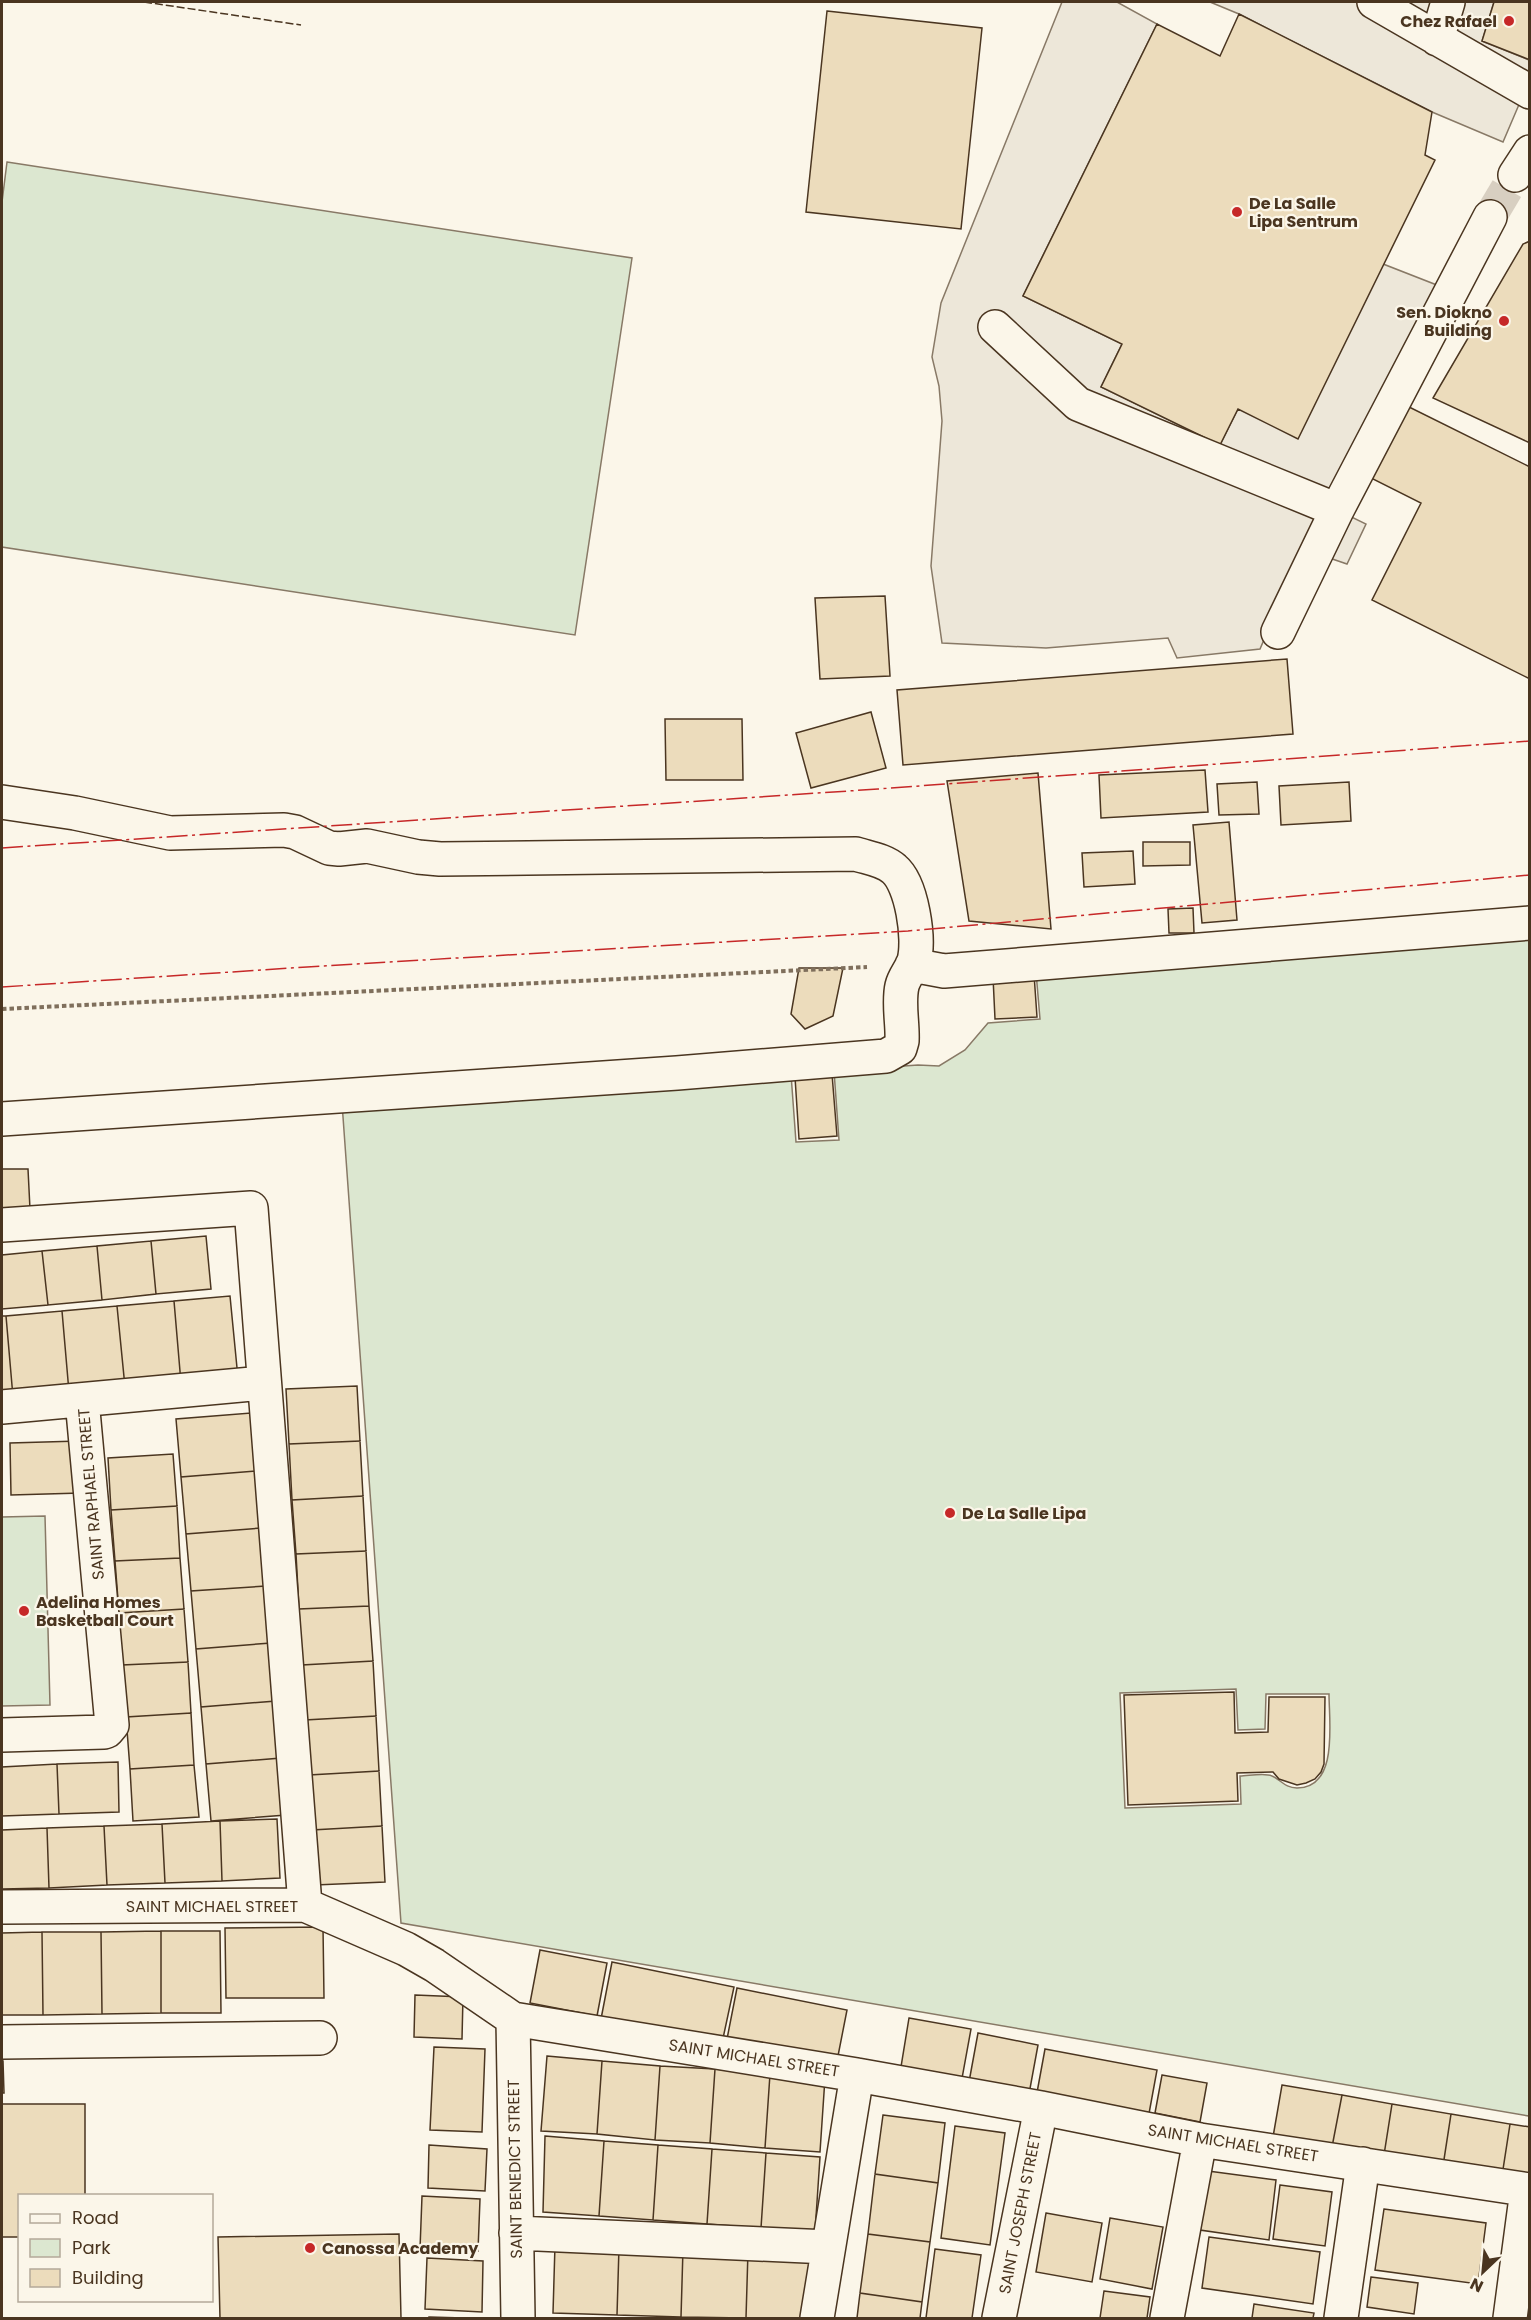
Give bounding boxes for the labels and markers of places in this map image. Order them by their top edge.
place label: Chez Rafael [1400,10,1497,33]
marker: Chez Rafael [1502,14,1516,28]
place label: De La Salle Lipa Sentrum [1249,192,1358,233]
marker: De La Salle Lipa Sentrum [1230,205,1244,219]
place label: Sen. Diokno Building [1396,301,1492,342]
marker: Sen. Diokno Building [1497,314,1511,328]
place label: De La Salle Lipa [962,1502,1086,1525]
marker: De La Salle Lipa [943,1506,957,1520]
place label: Adelina Homes Basketball Court [36,1591,174,1632]
marker: Adelina Homes Basketball Court [17,1604,31,1618]
place label: Canossa Academy [322,2237,479,2260]
marker: Canossa Academy [303,2241,317,2255]

